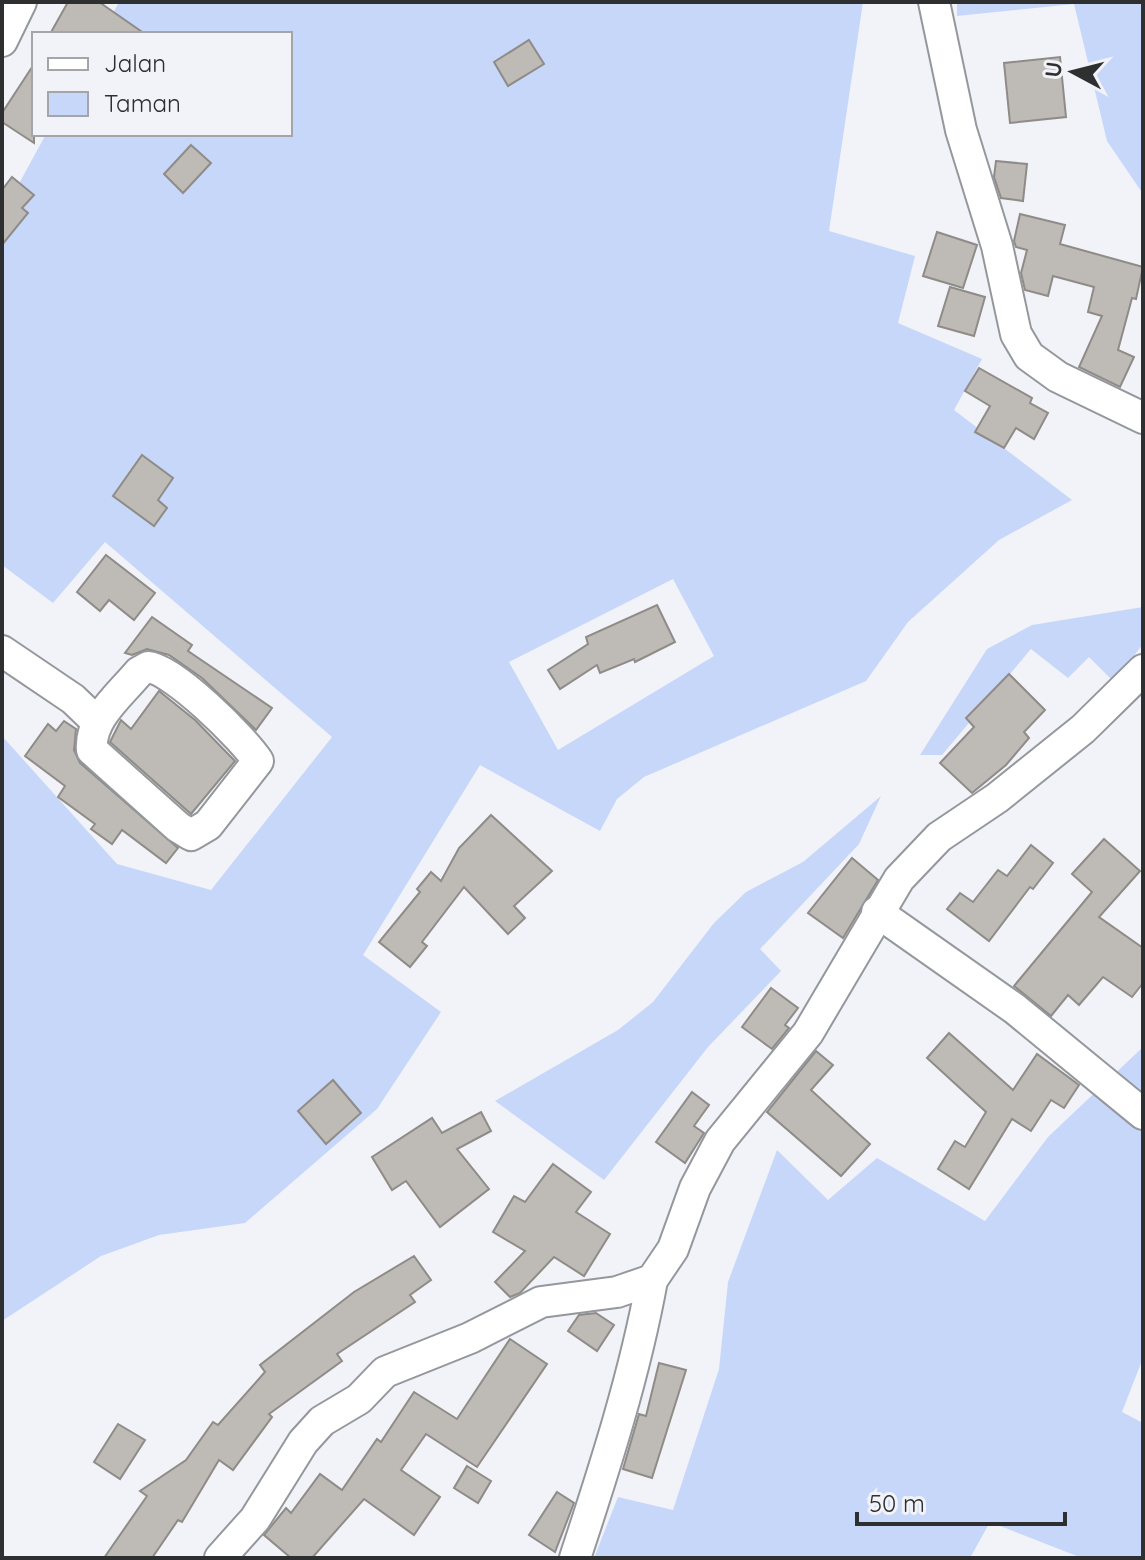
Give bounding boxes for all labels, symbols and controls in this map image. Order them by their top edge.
legend [32,32,292,136]
north arrow [1033,32,1113,112]
text: Jalan [104,48,166,78]
text: U [1038,60,1068,79]
text: Taman [104,88,181,118]
scale bar [857,1476,1065,1526]
text: 50 m [869,1488,925,1518]

